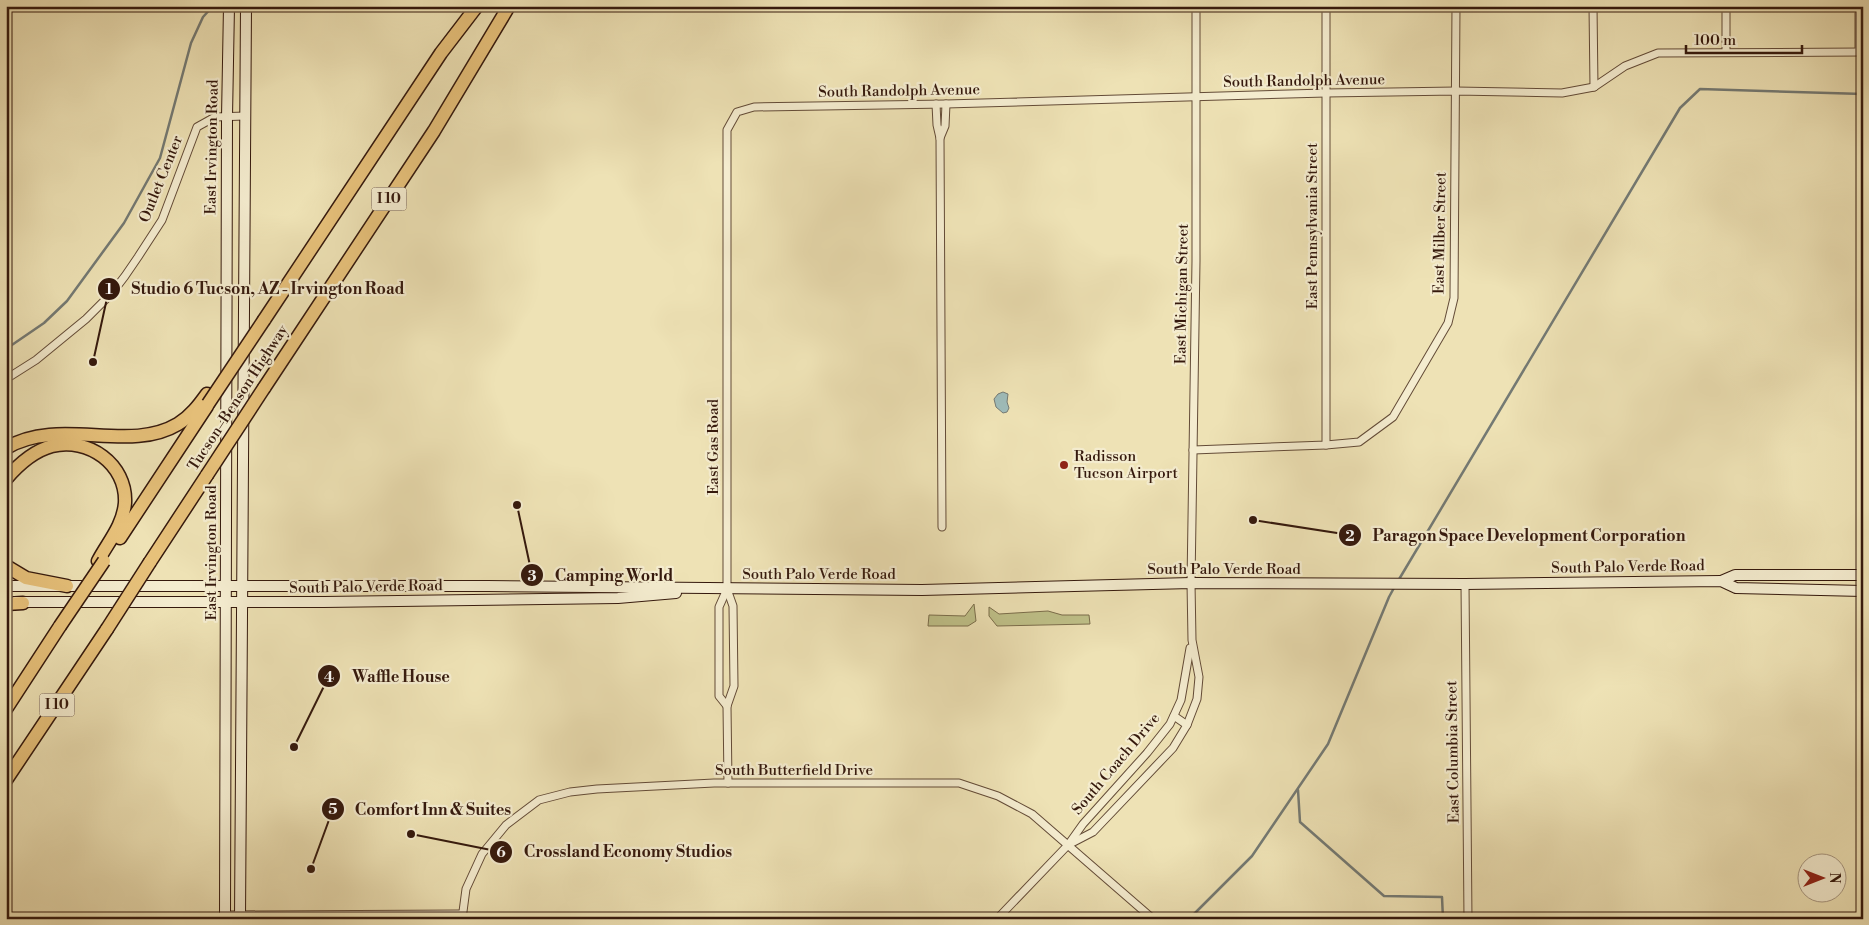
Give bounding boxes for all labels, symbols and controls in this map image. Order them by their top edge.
scale bar [1686,22,1803,54]
text: 100 m [1694,31,1736,50]
street label: South Randolph Avenue [1223,70,1385,92]
street label: East Irvington Road [201,79,223,215]
street label: South Randolph Avenue [818,80,980,102]
street label: Outlet Center [135,132,187,225]
street label: East Pennsylvania Street [1303,142,1322,309]
street label: East Milber Street [1429,171,1451,294]
road number: I 10 [372,188,406,210]
street label: East Michigan Street [1171,223,1193,365]
callout: Studio 6 Tucson, AZ - Irvington Road [97,273,415,304]
text: Studio 6 Tucson, AZ - Irvington Road [131,279,405,299]
text: 1 [105,280,113,299]
street label: Tucson–Benson Highway [184,321,293,475]
street label: East Gas Road [704,398,723,495]
place label: Radisson Tucson Airport [1074,447,1179,483]
marker: Radisson Tucson Airport [1058,459,1070,471]
street label: East Irvington Road [202,485,221,621]
callout: Paragon Space Development Corporation [1338,520,1696,551]
text: Paragon Space Development Corporation [1372,526,1686,546]
text: 2 [1345,527,1355,546]
street label: South Palo Verde Road [1551,556,1705,578]
callout: Camping World [519,560,683,591]
street label: South Palo Verde Road [1147,560,1301,579]
street label: South Palo Verde Road [742,565,896,584]
text: Camping World [555,566,673,586]
text: 3 [527,567,537,586]
street label: South Palo Verde Road [289,576,443,598]
callout: Waffle House [317,661,460,692]
text: Waffle House [351,667,450,687]
text: 4 [324,668,334,687]
street label: East Columbia Street [1442,680,1464,824]
road number: I 10 [40,694,74,716]
street label: South Coach Drive [1068,709,1164,819]
street label: South Butterfield Drive [715,761,873,780]
callout: Comfort Inn & Suites [320,793,521,824]
text: 5 [328,800,338,819]
text: Comfort Inn & Suites [355,800,511,820]
callout: Crossland Economy Studios [489,836,742,867]
text: Crossland Economy Studios [524,842,732,862]
text: 6 [496,843,506,862]
north arrow [1796,852,1846,902]
text: N [1825,872,1843,884]

